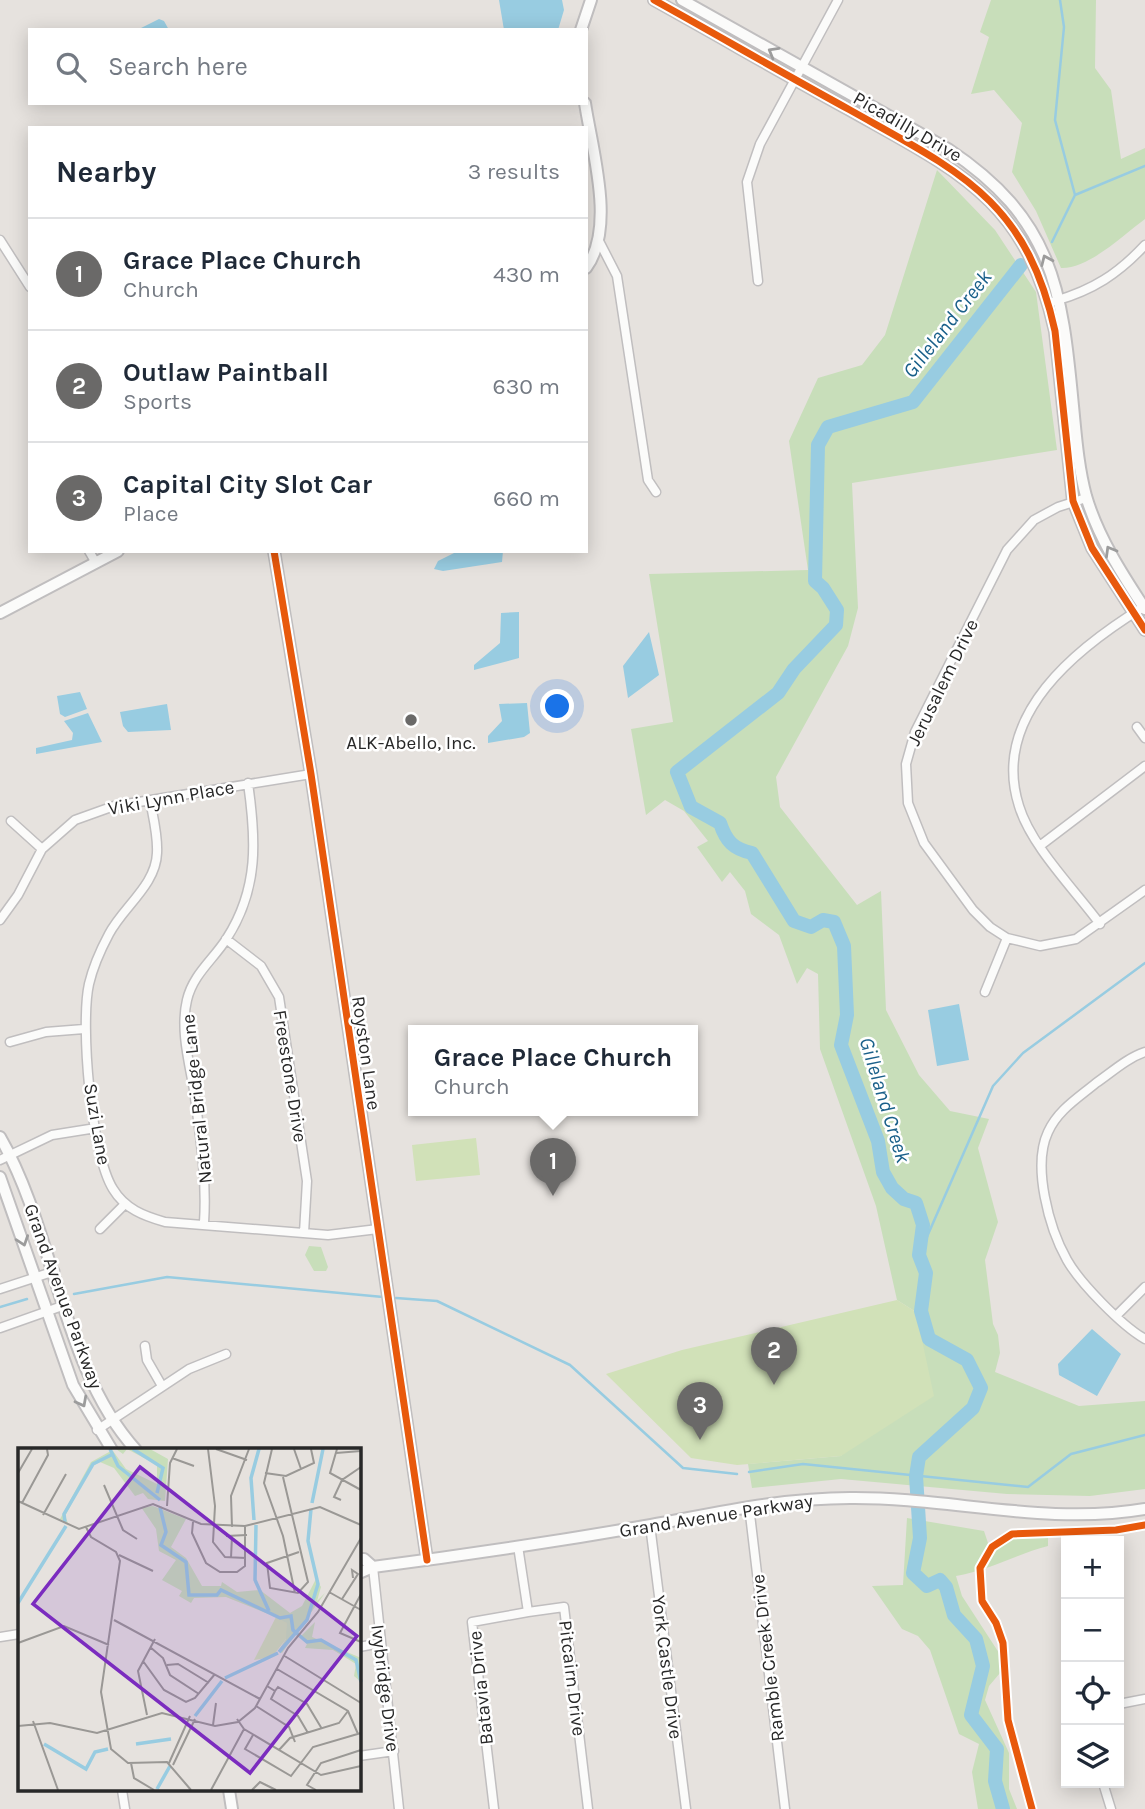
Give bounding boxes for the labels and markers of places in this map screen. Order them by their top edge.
marker: ALK-Abello, Inc. [403,712,419,728]
place label: ALK-Abello, Inc. [346,732,476,754]
pin: 1 [530,1138,576,1196]
pin: 2 [751,1327,797,1385]
pin: 3 [677,1382,723,1440]

